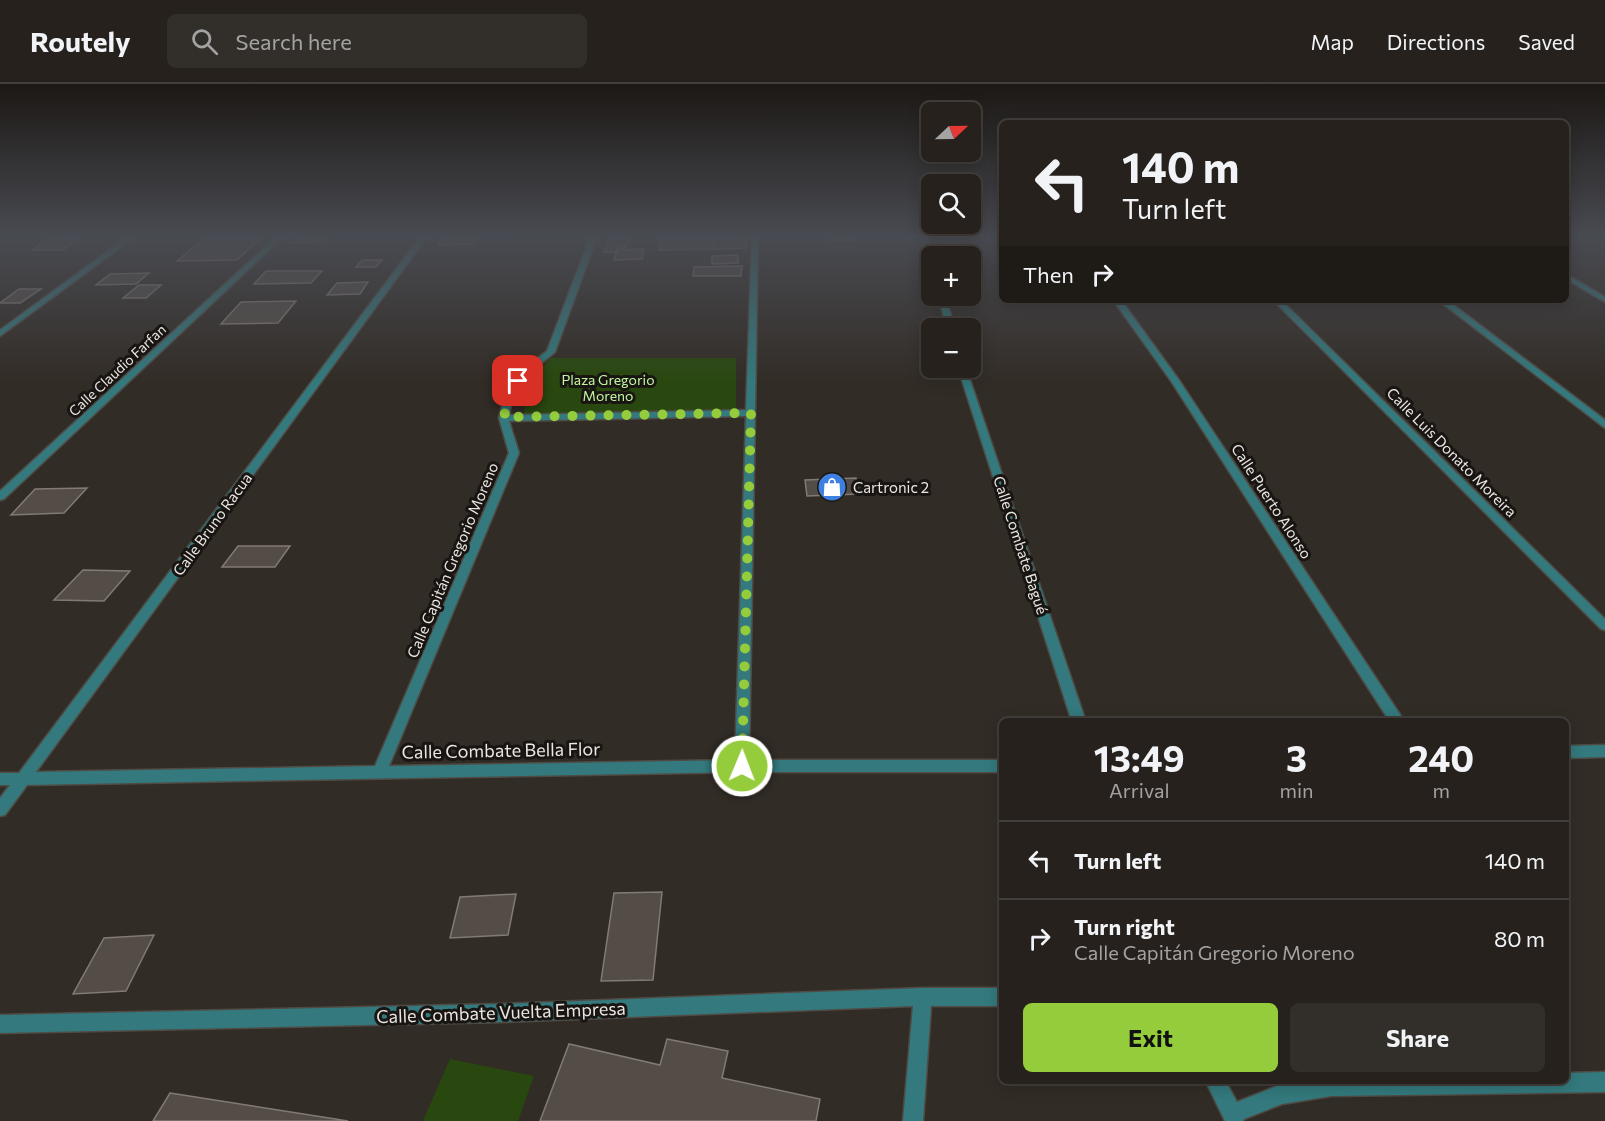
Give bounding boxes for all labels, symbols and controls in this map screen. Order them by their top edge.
search box [167,14,587,68]
text: Routely [30,24,131,58]
icon: search [188,25,221,58]
text: Search here [236,28,352,55]
text: Map [1311,29,1354,54]
text: Directions [1387,29,1485,54]
text: Saved [1518,29,1575,54]
north arrow [921,102,981,162]
map controls [921,102,981,378]
text: 140 m [1122,140,1239,192]
icon: left [1023,144,1101,222]
button: search [921,174,981,234]
text: Turn left [1122,192,1226,225]
button: + [921,246,981,306]
icon: right [1086,258,1119,291]
text: Then [1023,261,1074,288]
button: − [921,318,981,378]
street label: Calle Claudio Farfan [65,321,169,419]
pin [492,355,543,406]
icon: arrive [501,364,534,397]
park label: Plaza Gregorio Moreno [562,371,655,404]
street label: Calle Luis Donato Moreira [1383,383,1521,521]
street label: Calle Puerto Alonso [1228,440,1316,562]
street label: Calle Capitán Gregorio Moreno [403,460,501,660]
street label: Calle Bruno Racua [169,469,255,579]
shop icon: Cartronic 2 [816,471,848,503]
street label: Calle Combate Bagué [990,474,1052,617]
place label: Cartronic 2 [853,478,929,496]
position arrow [710,734,774,798]
text: 13:49 [1094,735,1185,779]
text: 3 [1286,735,1307,779]
text: 240 [1408,735,1474,779]
street label: Calle Combate Bella Flor [401,737,601,763]
text: Arrival [1109,778,1170,802]
text: min [1280,778,1314,802]
text: m [1433,778,1450,802]
icon: left [1023,844,1056,877]
text: Turn left [1074,847,1161,874]
text: 140 m [1485,847,1545,874]
text: Turn right [1074,913,1175,940]
icon: right [1023,922,1056,955]
text: 80 m [1494,925,1545,952]
text: Calle Capitán Gregorio Moreno [1074,940,1355,964]
street label: Calle Combate Vuelta Empresa [376,997,626,1027]
button: Exit [1023,1003,1278,1072]
button: Share [1290,1003,1545,1072]

